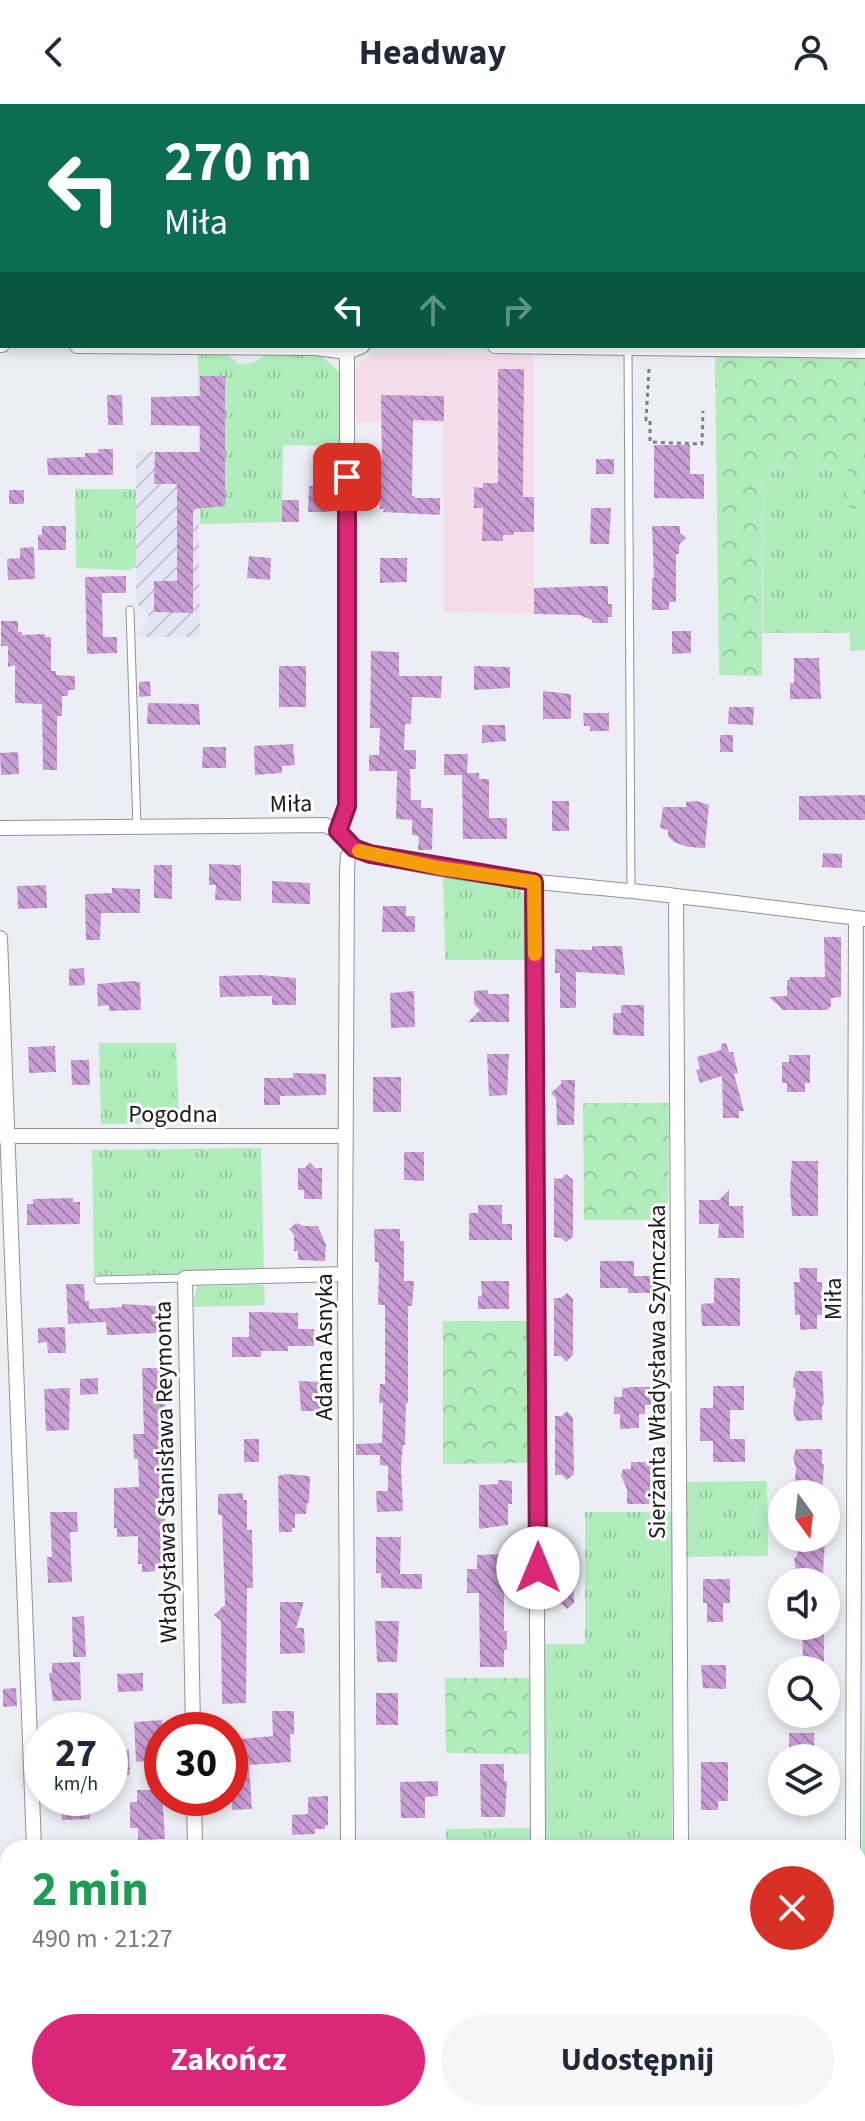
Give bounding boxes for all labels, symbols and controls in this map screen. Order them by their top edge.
text: Headway [359,27,506,78]
icon: back [32,30,76,74]
icon: person [789,30,833,74]
text: 270 m [164,123,312,202]
icon: left [32,136,136,240]
text: Miła [164,197,228,248]
icon: left [327,288,371,332]
icon: ahead [411,288,455,332]
icon: right [495,288,539,332]
pin [313,443,381,511]
icon: arrive [325,455,369,499]
street label: Miła [269,786,313,822]
street label: Pogodna [128,1097,218,1132]
street label: Sierżanta Władysława Szymczaka [640,1205,675,1539]
street label: Adama Asnyka [307,1274,342,1420]
street label: Miła [816,1278,851,1320]
street label: Władysława Stanisława Reymonta [146,1301,186,1643]
north arrow [768,1480,840,1552]
map controls [768,1480,840,1816]
position arrow [496,1526,580,1610]
button: sound [768,1568,840,1640]
button: search [768,1656,840,1728]
speed limit sign: 30 [144,1712,248,1816]
text: 27 [55,1725,97,1782]
button: layers [768,1744,840,1816]
text: km/h [54,1770,98,1798]
text: 2 min [32,1856,149,1924]
button: close [750,1866,834,1950]
text: 490 m · 21:27 [32,1920,173,1957]
button: Zakończ [32,2014,425,2106]
button: Udostępnij [441,2014,834,2106]

